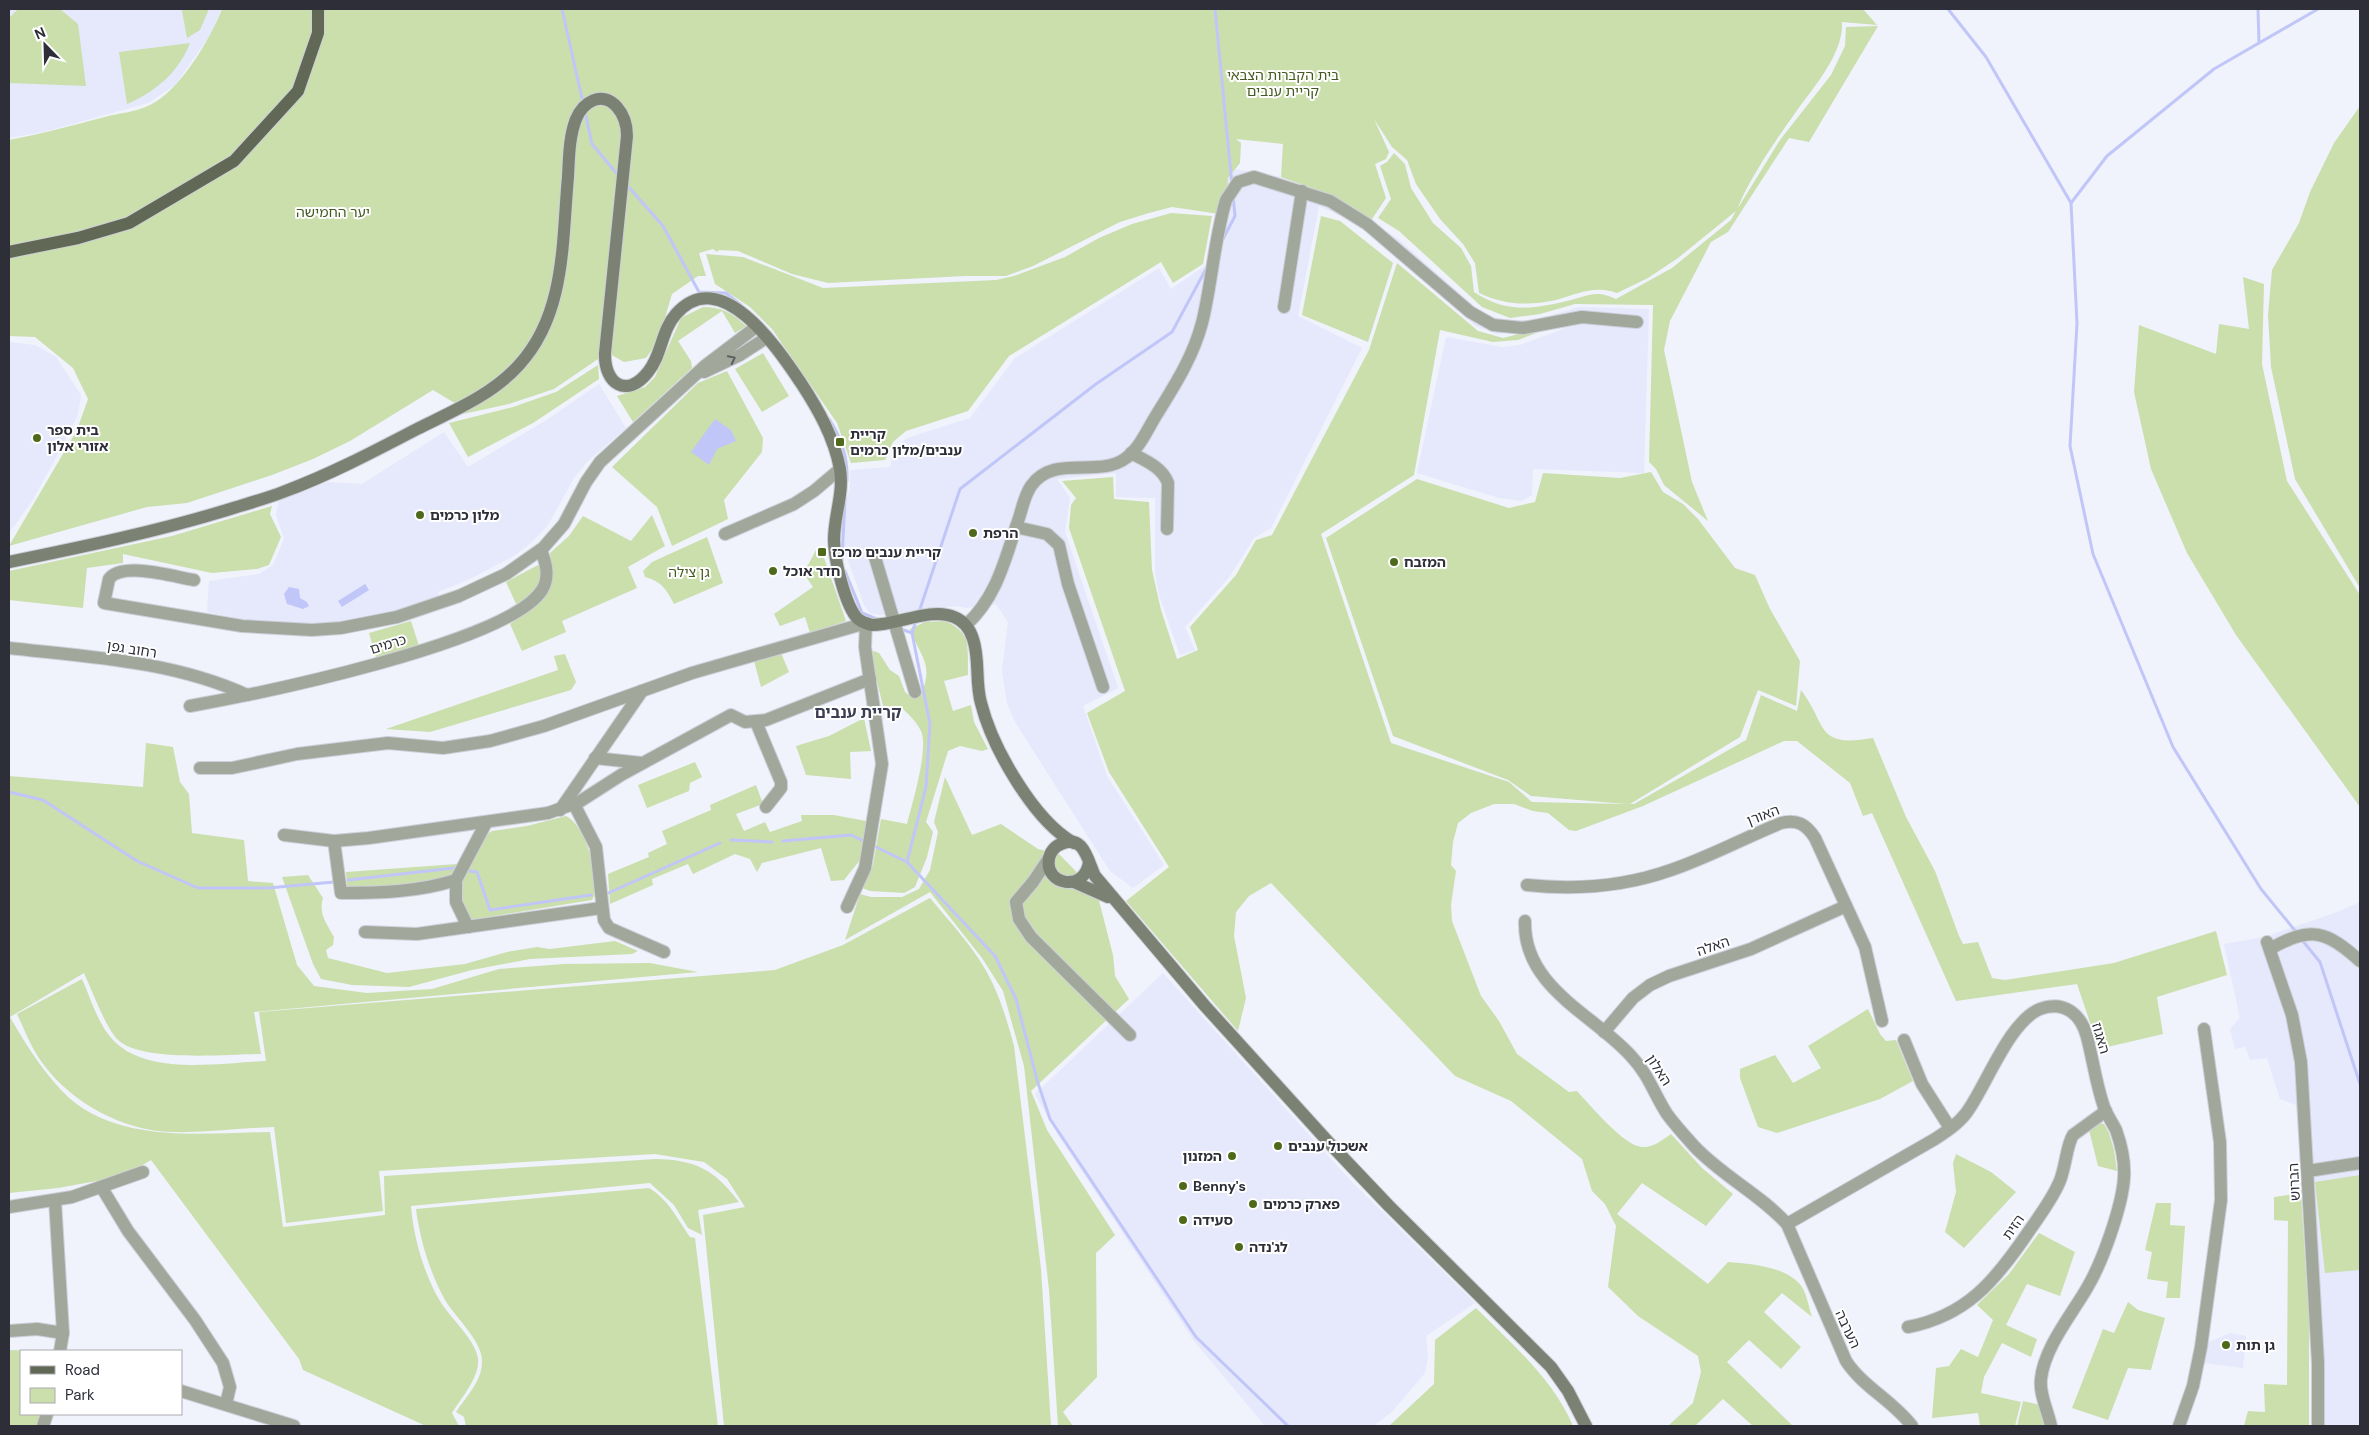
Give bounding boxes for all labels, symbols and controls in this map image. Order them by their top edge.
north arrow [20,20,70,70]
text: N [32,23,48,43]
park label: בית הקברות הצבאי קריית ענבים [1227,66,1339,100]
park label: יער החמישה [296,203,370,221]
one-way arrow [727,355,736,366]
place label: בית ספר אזורי אלון [47,421,109,455]
place label: קריית ענבים/מלון כרמים [850,425,962,459]
marker: בית ספר אזורי אלון [31,432,43,444]
marker: קריית ענבים/מלון כרמים [834,436,846,448]
place label: מלון כרמים [430,506,499,524]
marker: מלון כרמים [414,509,426,521]
place label: הרפת [983,524,1018,542]
marker: הרפת [967,527,979,539]
place label: קריית ענבים מרכז [832,543,941,561]
marker: קריית ענבים מרכז [816,546,828,558]
place label: המזבח [1404,553,1446,571]
marker: המזבח [1388,556,1400,568]
place label: חדר אוכל [783,562,840,580]
park label: גן צילה [668,563,710,581]
marker: חדר אוכל [767,565,779,577]
street label: כרמים [368,630,408,658]
street label: רחוב גפן [106,636,158,662]
district label: קריית ענבים [815,702,902,723]
street label: האורן [1744,801,1782,829]
street label: האלה [1694,932,1732,960]
street label: האגוז [2088,1020,2114,1056]
street label: האלון [1642,1051,1676,1089]
place label: אשכול ענבים [1288,1137,1368,1155]
marker: אשכול ענבים [1272,1140,1284,1152]
place label: המזנון [1182,1147,1222,1165]
marker: המזנון [1226,1150,1238,1162]
street label: הברוש [2284,1162,2304,1202]
place label: Benny's [1193,1177,1246,1195]
marker: Benny's [1177,1180,1189,1192]
place label: פארק כרמים [1263,1195,1340,1213]
marker: פארק כרמים [1247,1198,1259,1210]
place label: סעידה [1193,1211,1233,1229]
street label: הזית [1998,1211,2028,1243]
marker: סעידה [1177,1214,1189,1226]
place label: לג'נדה [1249,1238,1288,1256]
marker: לג'נדה [1233,1241,1245,1253]
street label: הערבה [1831,1307,1865,1351]
place label: גן תות [2236,1336,2275,1354]
marker: גן תות [2220,1339,2232,1351]
legend [20,1350,182,1415]
text: Road [65,1360,100,1380]
text: Park [65,1385,95,1405]

